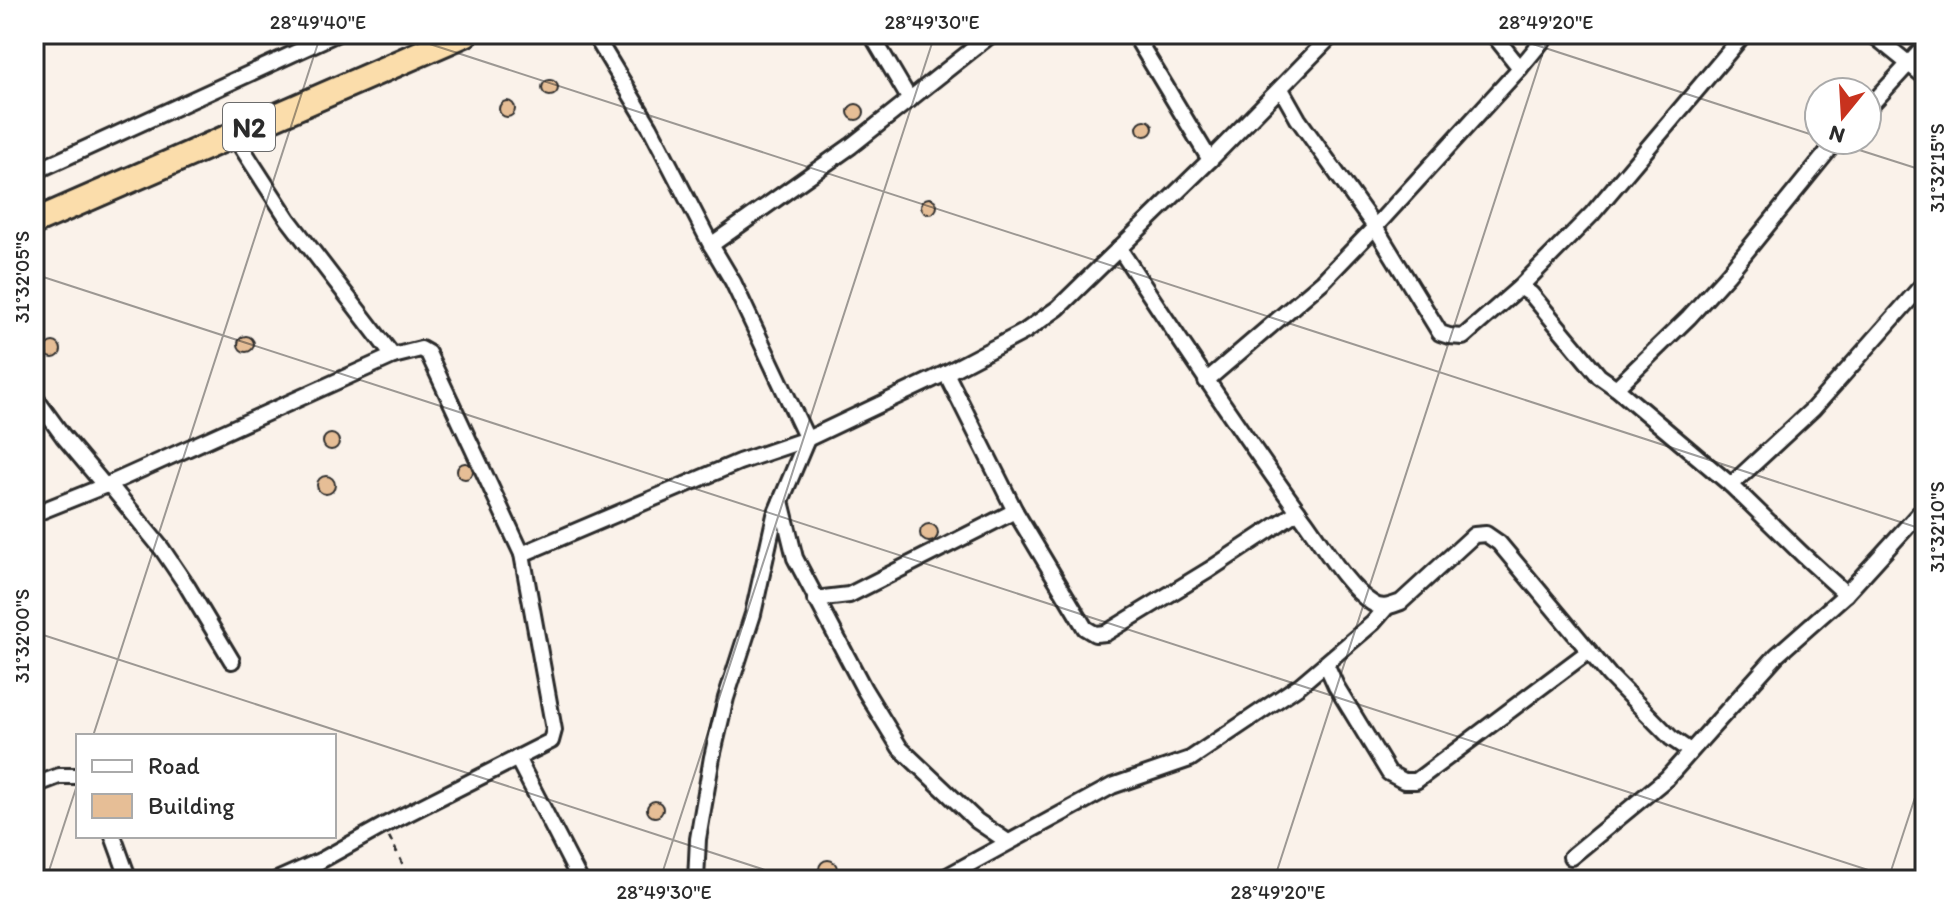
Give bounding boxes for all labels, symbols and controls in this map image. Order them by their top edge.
text: 28°49'40"E [270,10,366,34]
text: 28°49'30"E [884,10,980,34]
text: 28°49'20"E [1499,10,1593,34]
north arrow [1803,76,1883,156]
road number: N2 [223,103,275,151]
text: N [1826,119,1848,150]
text: 31°32'15"S [1925,123,1949,213]
text: 31°32'05"S [10,231,34,323]
text: 31°32'10"S [1925,481,1949,573]
text: 31°32'00"S [10,589,34,683]
legend [76,734,336,838]
text: Road [148,751,200,780]
text: Building [148,791,235,820]
text: 28°49'30"E [616,880,712,904]
text: 28°49'20"E [1231,880,1325,904]

